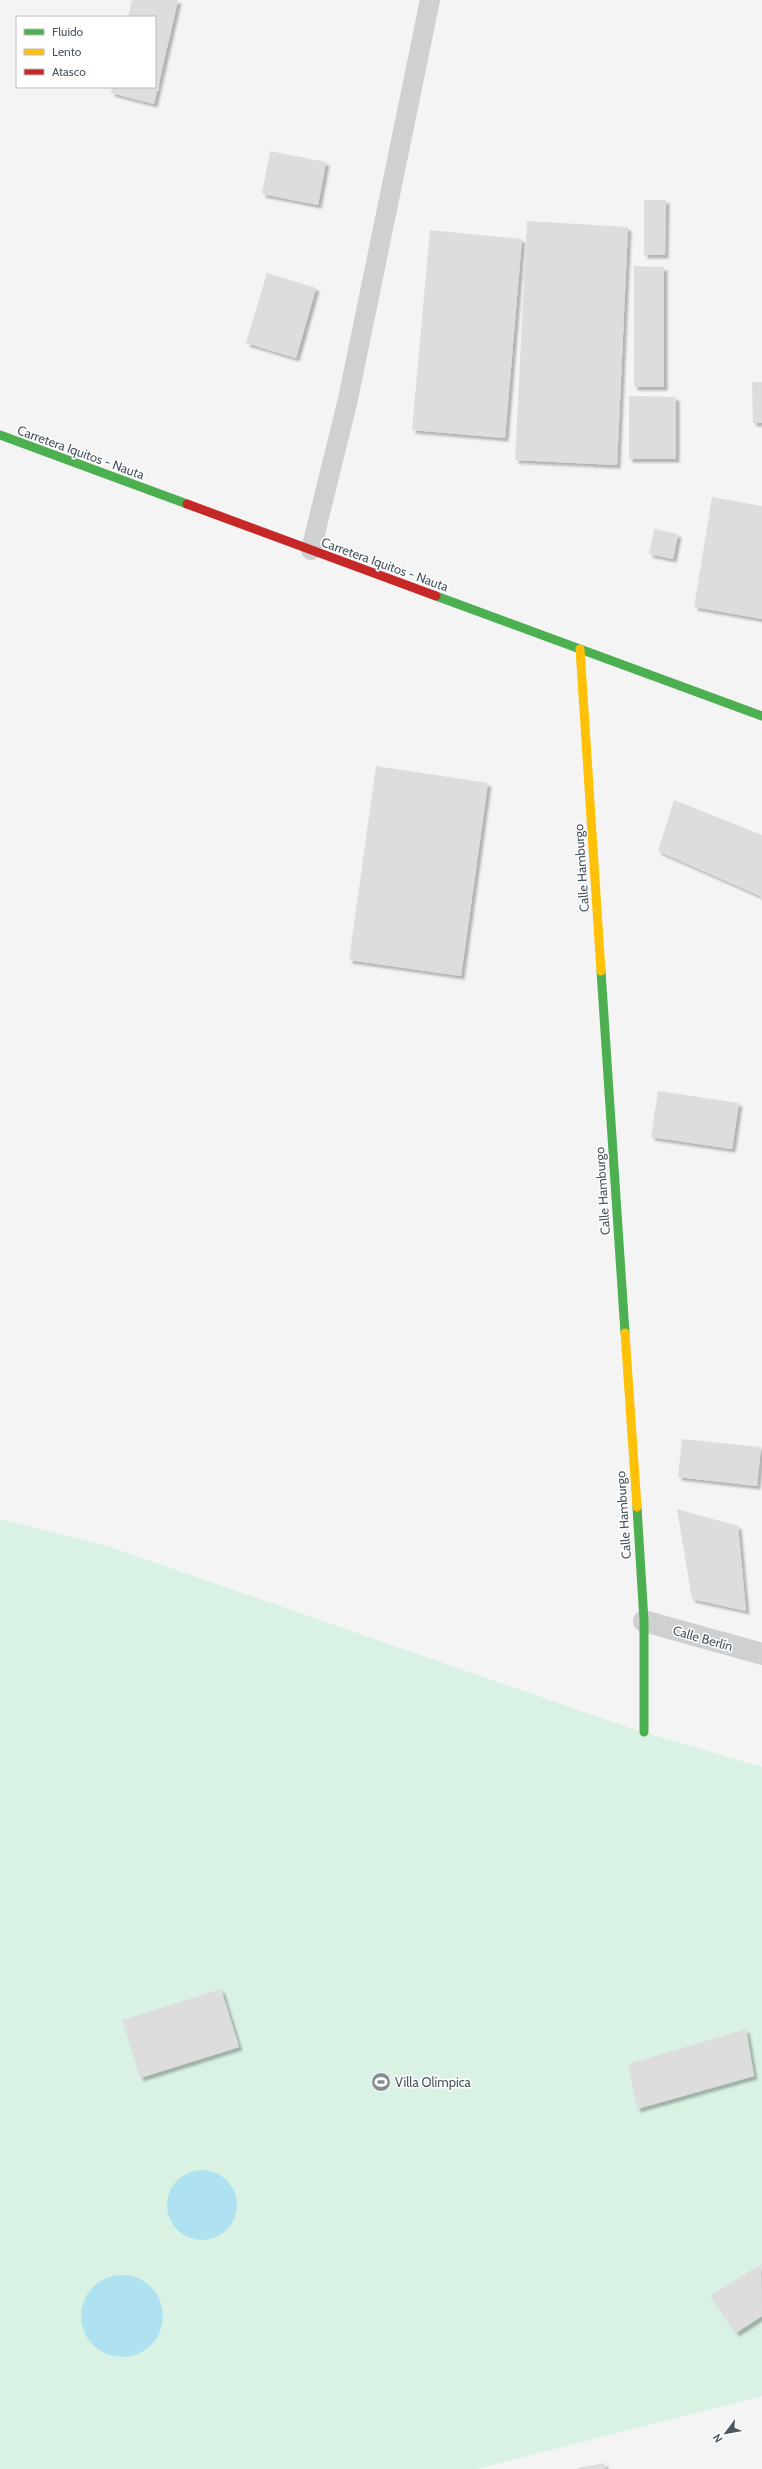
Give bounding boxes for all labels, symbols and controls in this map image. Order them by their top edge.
legend [16,16,156,88]
text: Fluido [52,24,84,39]
text: Lento [52,44,82,59]
text: Atasco [52,64,86,79]
street label: Carretera Iquitos - Nauta [15,422,147,483]
street label: Carretera Iquitos - Nauta [319,534,451,595]
street label: Calle Hamburgo [570,823,592,913]
street label: Calle Hamburgo [591,1146,613,1236]
street label: Calle Hamburgo [612,1470,634,1560]
street label: Calle Berlín [671,1622,735,1654]
sports icon: Villa Olímpica [370,2071,392,2093]
place label: Villa Olímpica [395,2074,472,2090]
north arrow [706,2413,746,2453]
text: N [710,2431,726,2445]

